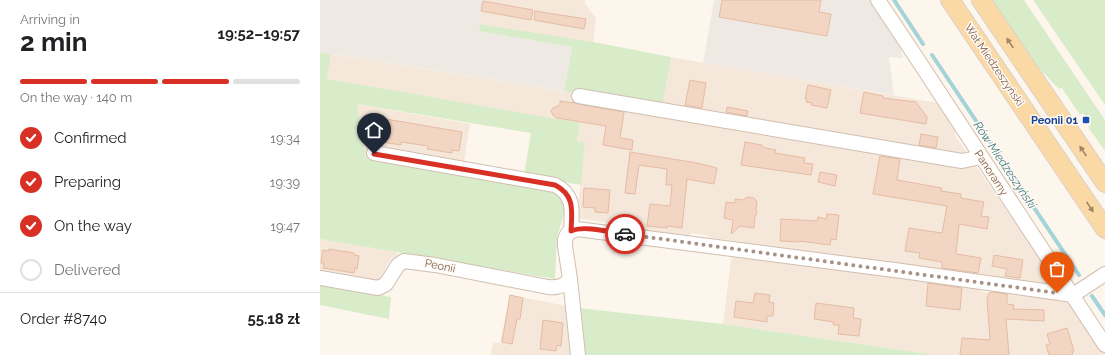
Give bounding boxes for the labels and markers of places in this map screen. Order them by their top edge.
pin [357,113,391,154]
place label: Peonii 01 [1031,114,1079,127]
marker: Peonii 01 [1081,115,1091,125]
pin [1040,252,1074,293]

